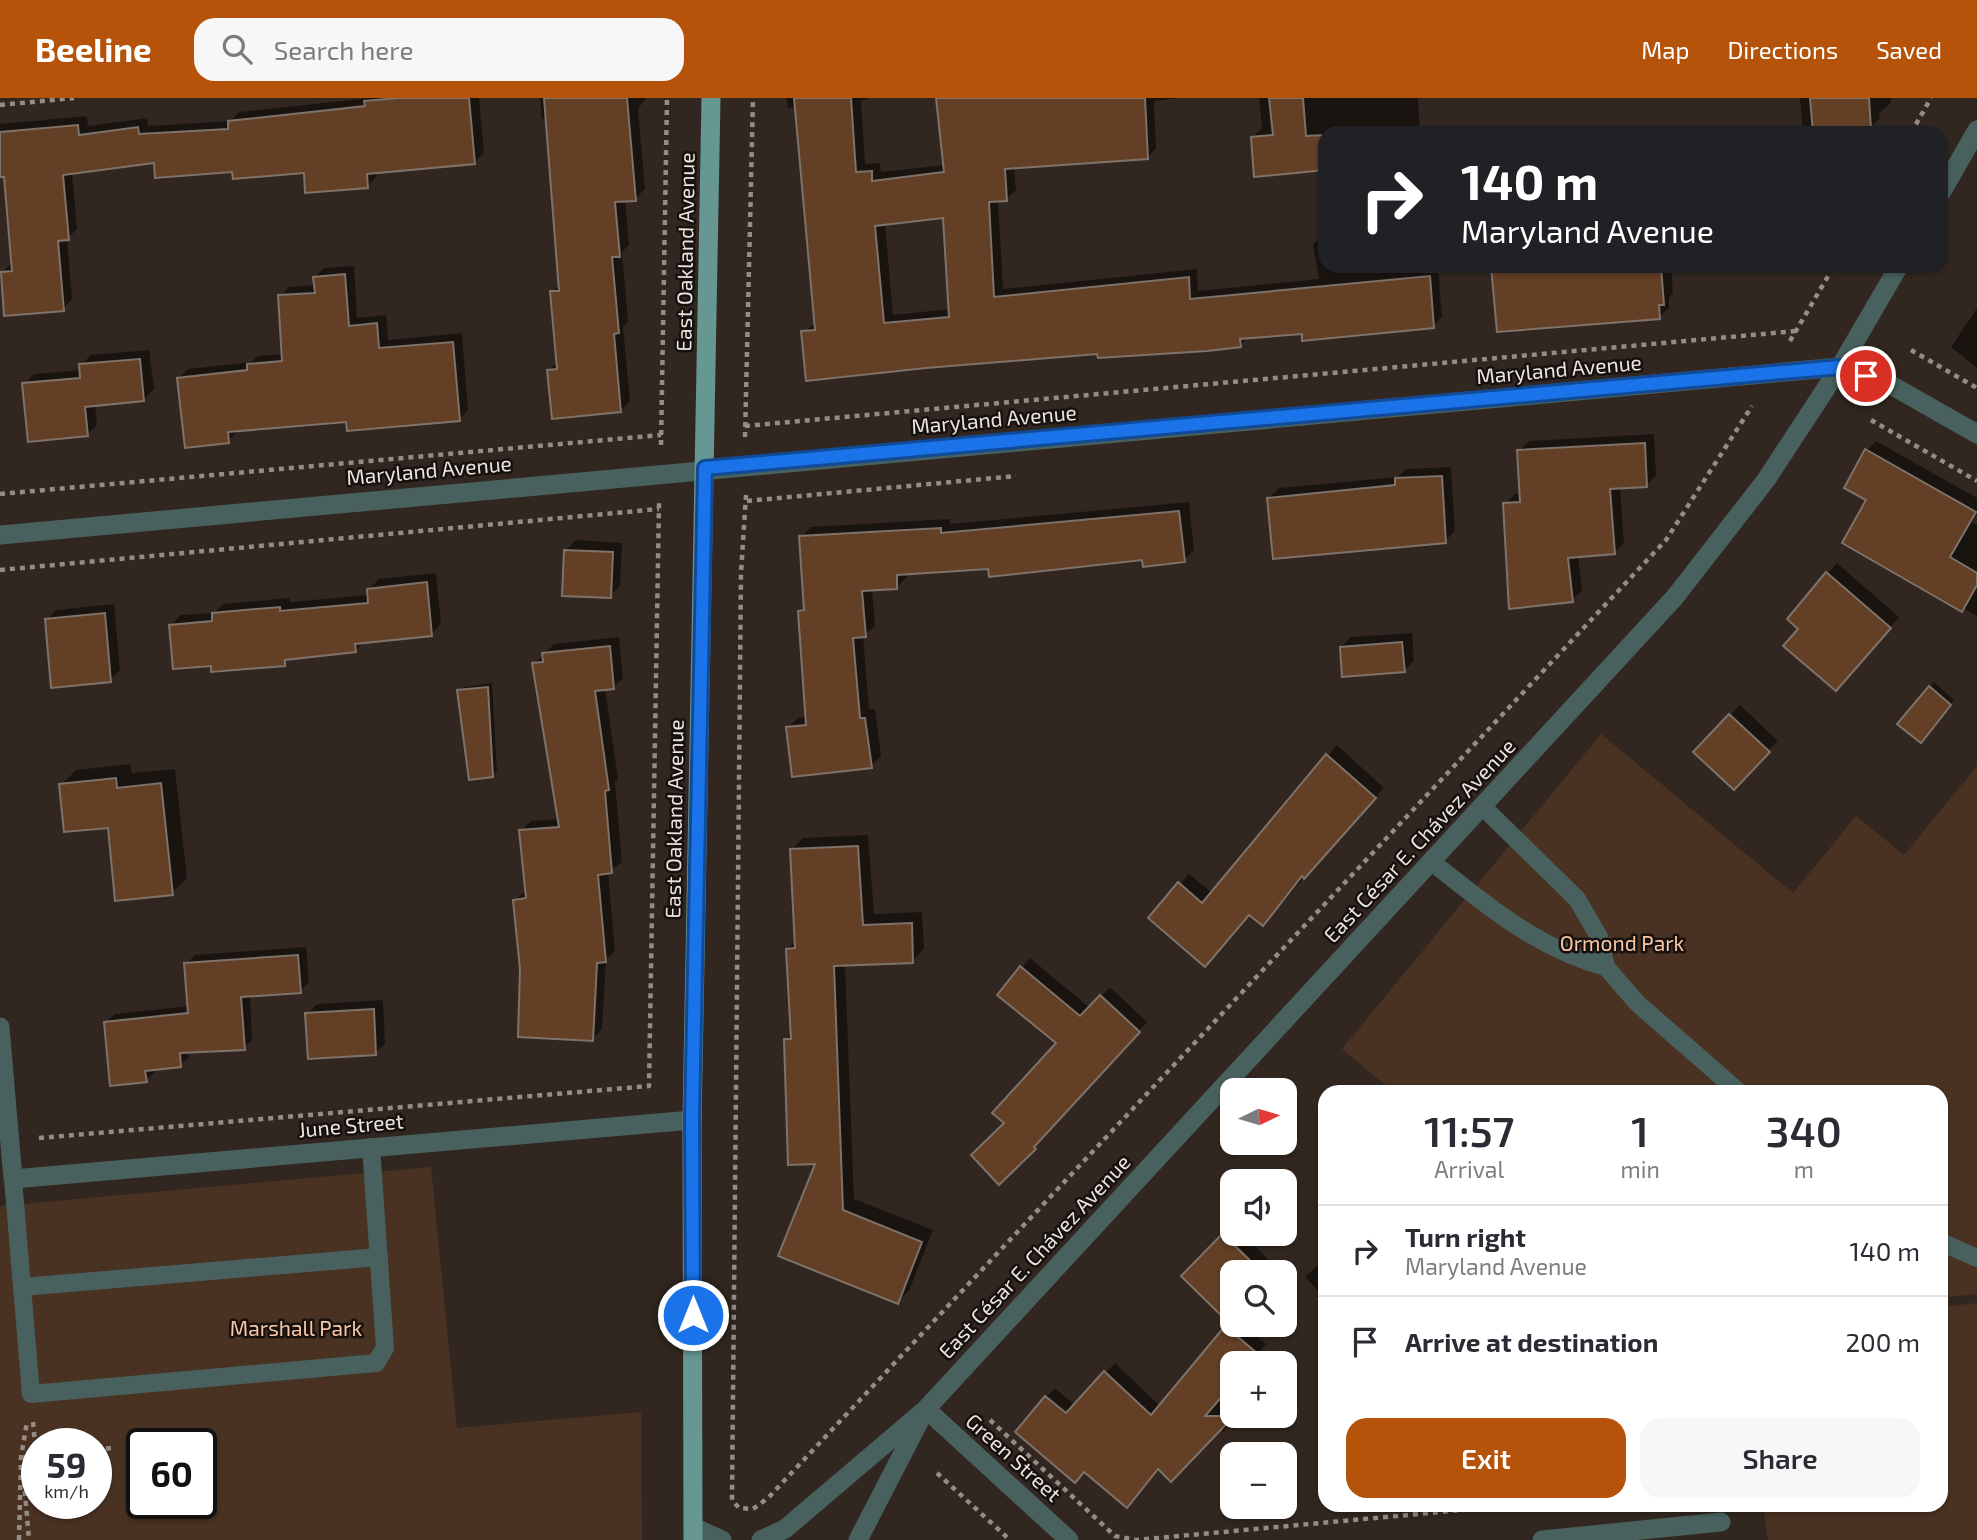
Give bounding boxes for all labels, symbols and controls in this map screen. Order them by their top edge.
search box [194,18,684,81]
text: Beeline [35,29,152,69]
icon: search [218,30,256,68]
text: Search here [274,34,413,65]
text: Map [1641,35,1689,64]
text: Directions [1727,35,1838,64]
text: Saved [1876,35,1942,64]
text: 140 m [1461,151,1598,210]
street label: East Oakland Avenue [670,152,699,352]
icon: right [1346,154,1437,245]
text: Maryland Avenue [1461,211,1714,249]
pin [1836,346,1896,406]
street label: Maryland Avenue [1475,349,1643,388]
icon: arrive [1847,357,1885,395]
street label: Maryland Avenue [910,399,1078,438]
street label: Maryland Avenue [345,450,513,489]
street label: East Oakland Avenue [659,719,688,919]
street label: East César E. Chávez Avenue [1318,733,1520,947]
park label: Ormond Park [1560,930,1685,955]
north arrow [1220,1078,1297,1155]
map controls [1220,1078,1297,1519]
text: 11:57 [1424,1105,1514,1155]
text: 1 [1631,1105,1649,1155]
text: 340 [1766,1105,1842,1155]
street label: June Street [297,1107,405,1142]
street label: East César E. Chávez Avenue [933,1149,1135,1363]
text: Arrival [1434,1155,1504,1183]
text: min [1621,1155,1660,1183]
text: m [1794,1155,1814,1183]
button: sound [1220,1169,1297,1246]
text: Turn right [1405,1221,1526,1252]
icon: right [1346,1232,1384,1270]
text: 140 m [1849,1235,1920,1266]
text: Maryland Avenue [1405,1252,1587,1280]
button: search [1220,1260,1297,1337]
position arrow [656,1278,730,1352]
park label: Marshall Park [230,1315,362,1340]
icon: arrive [1346,1323,1384,1361]
text: Arrive at destination [1405,1326,1658,1357]
text: 200 m [1845,1326,1920,1357]
button: + [1220,1351,1297,1428]
street label: Green Street [961,1408,1067,1506]
button: Exit [1346,1418,1626,1498]
button: Share [1640,1418,1920,1498]
speed limit sign: 60 [126,1428,217,1519]
button: − [1220,1442,1297,1519]
text: 59 [47,1443,86,1485]
text: km/h [44,1480,89,1502]

